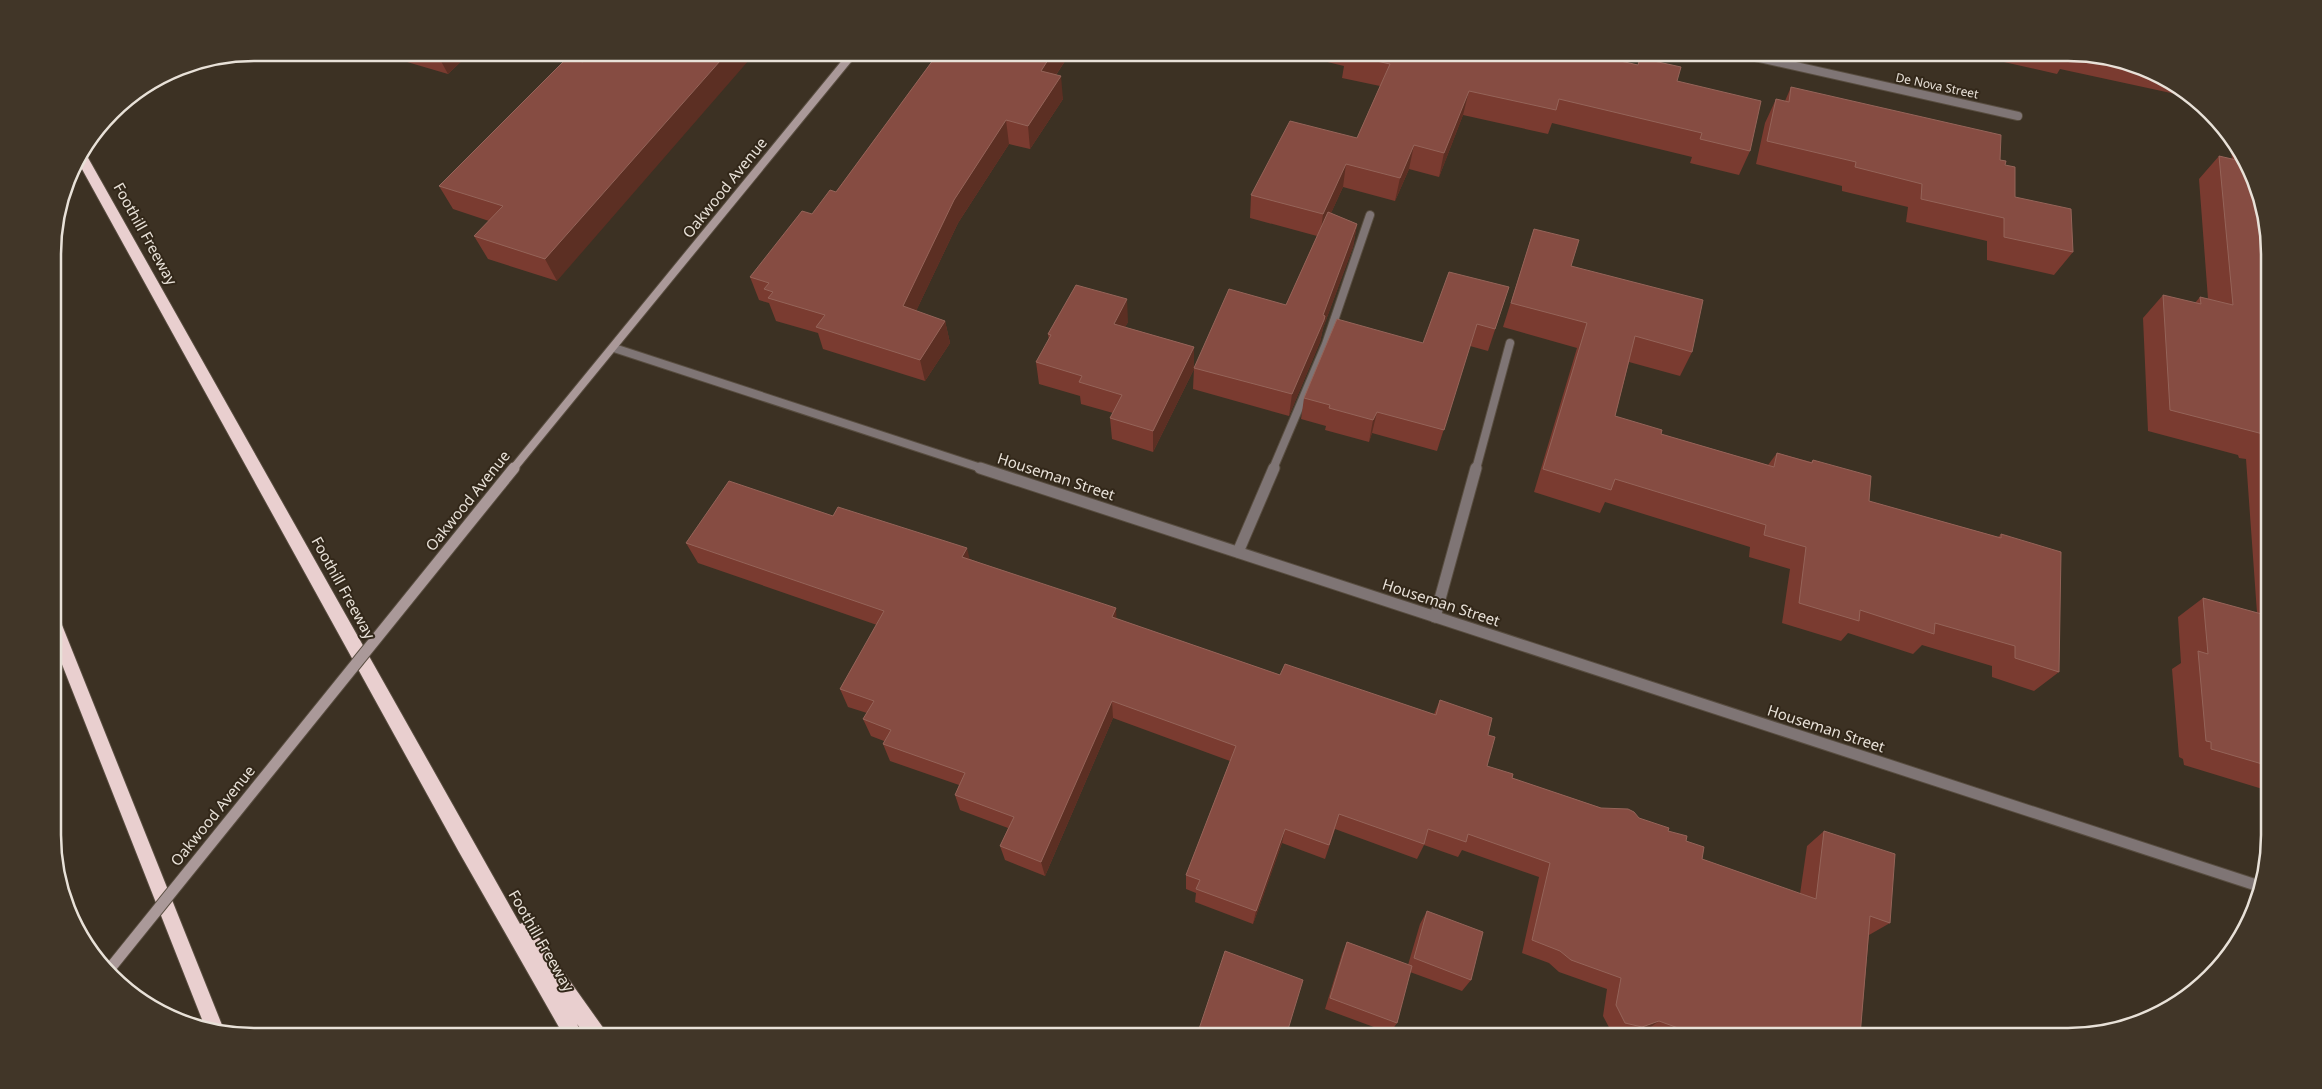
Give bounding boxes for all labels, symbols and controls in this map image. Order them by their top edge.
street label: De Nova Street [1894,68,1981,103]
street label: Oakwood Avenue [677,133,771,242]
street label: Foothill Freeway [109,179,182,289]
street label: Oakwood Avenue [420,446,514,555]
street label: Houseman Street [995,448,1118,505]
street label: Foothill Freeway [307,533,380,643]
street label: Houseman Street [1380,574,1503,631]
street label: Houseman Street [1765,700,1888,757]
street label: Oakwood Avenue [165,761,259,870]
street label: Foothill Freeway [505,886,579,995]

